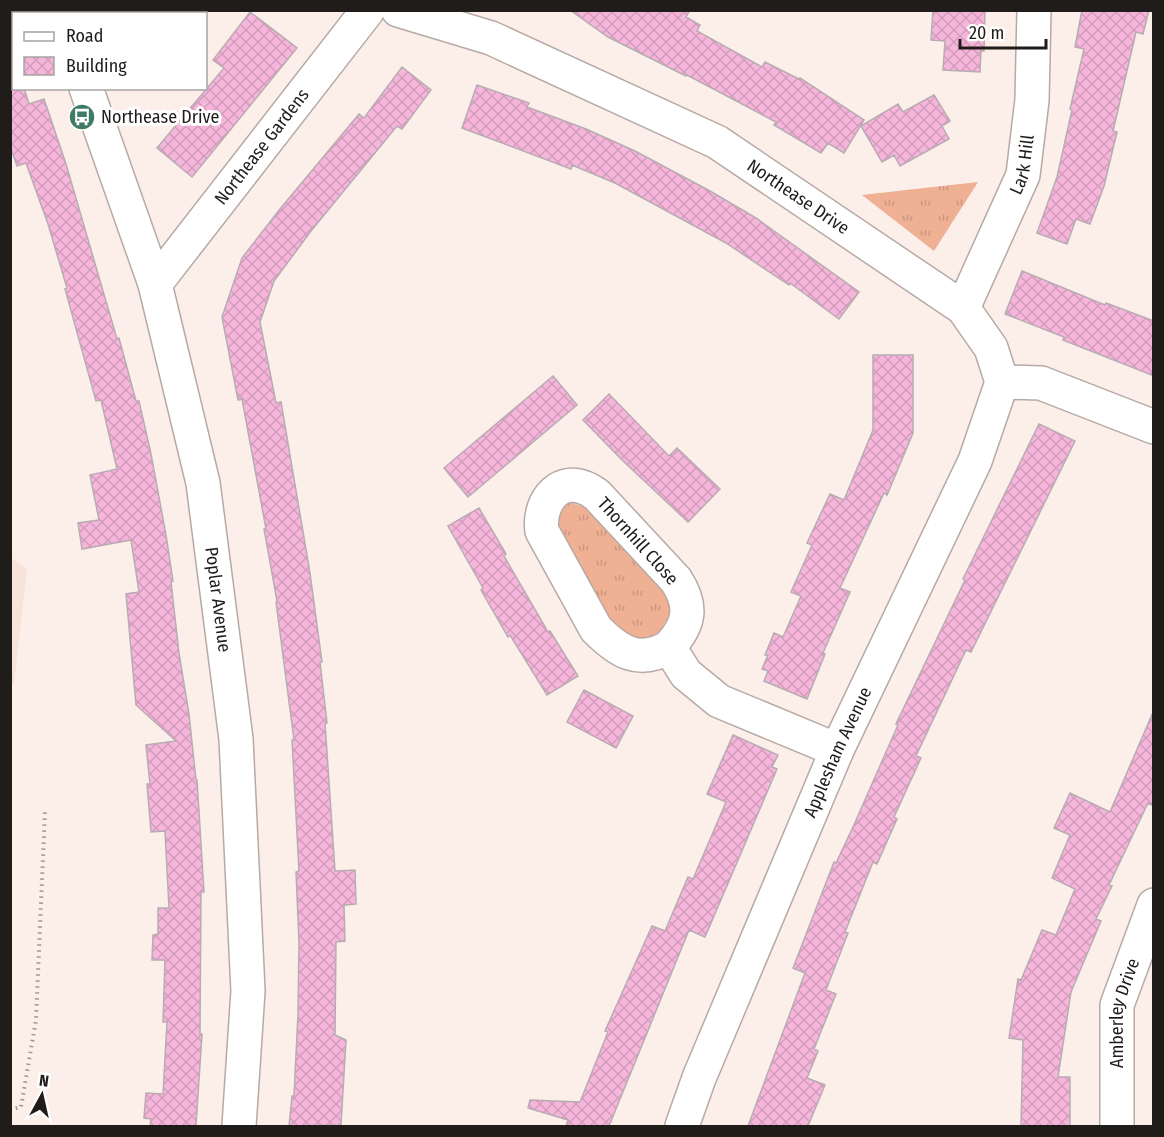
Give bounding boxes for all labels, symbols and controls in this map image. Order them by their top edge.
legend [12,12,207,90]
scale bar [960,12,1046,50]
text: 20 m [969,22,1004,44]
text: Road [66,25,103,47]
text: Building [66,55,127,77]
street label: Northease Gardens [210,84,314,209]
bus stop icon: Northease Drive [67,102,97,132]
place label: Northease Drive [101,106,219,128]
street label: Lark Hill [1005,133,1039,198]
street label: Northease Drive [743,155,854,239]
street label: Thornhill Close [593,493,683,589]
street label: Poplar Avenue [200,546,236,654]
street label: Applesham Avenue [799,683,876,821]
street label: Amberley Drive [1106,955,1144,1068]
north arrow [12,1065,72,1125]
text: N [38,1071,50,1091]

